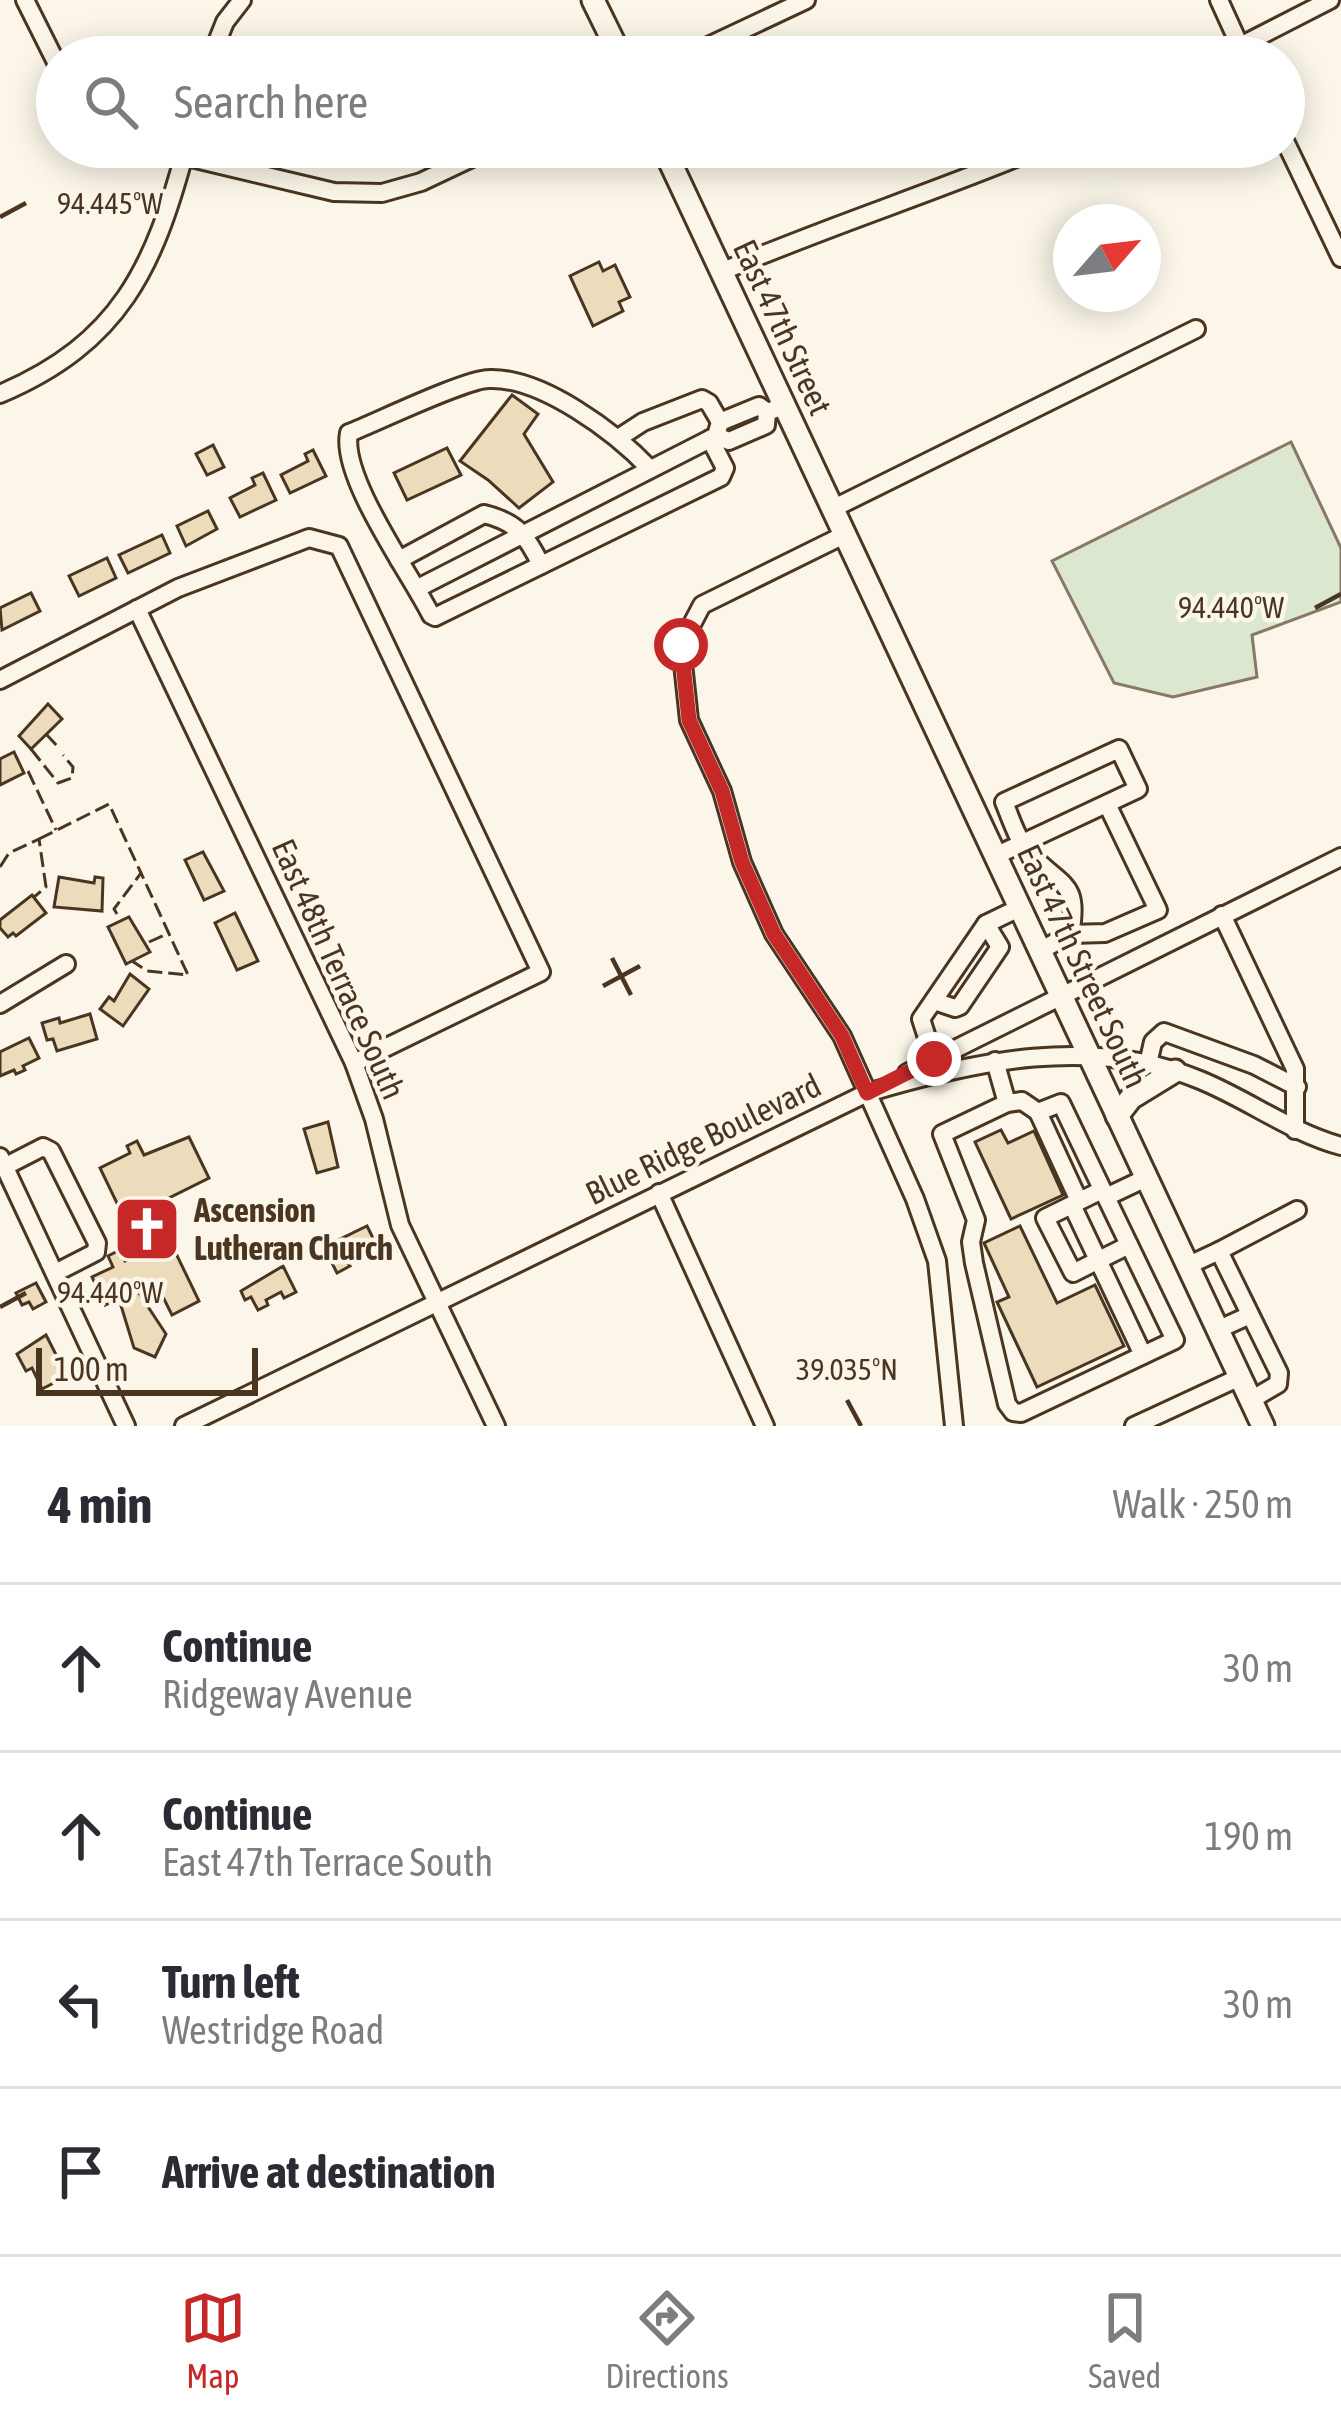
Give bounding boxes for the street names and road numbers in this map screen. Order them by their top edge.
street label: East 47th Street [726,234,840,420]
street label: East 48th Terrace South [265,833,413,1105]
street label: East 47th Street South [1010,838,1156,1094]
street label: Blue Ridge Boulevard [579,1066,827,1212]

